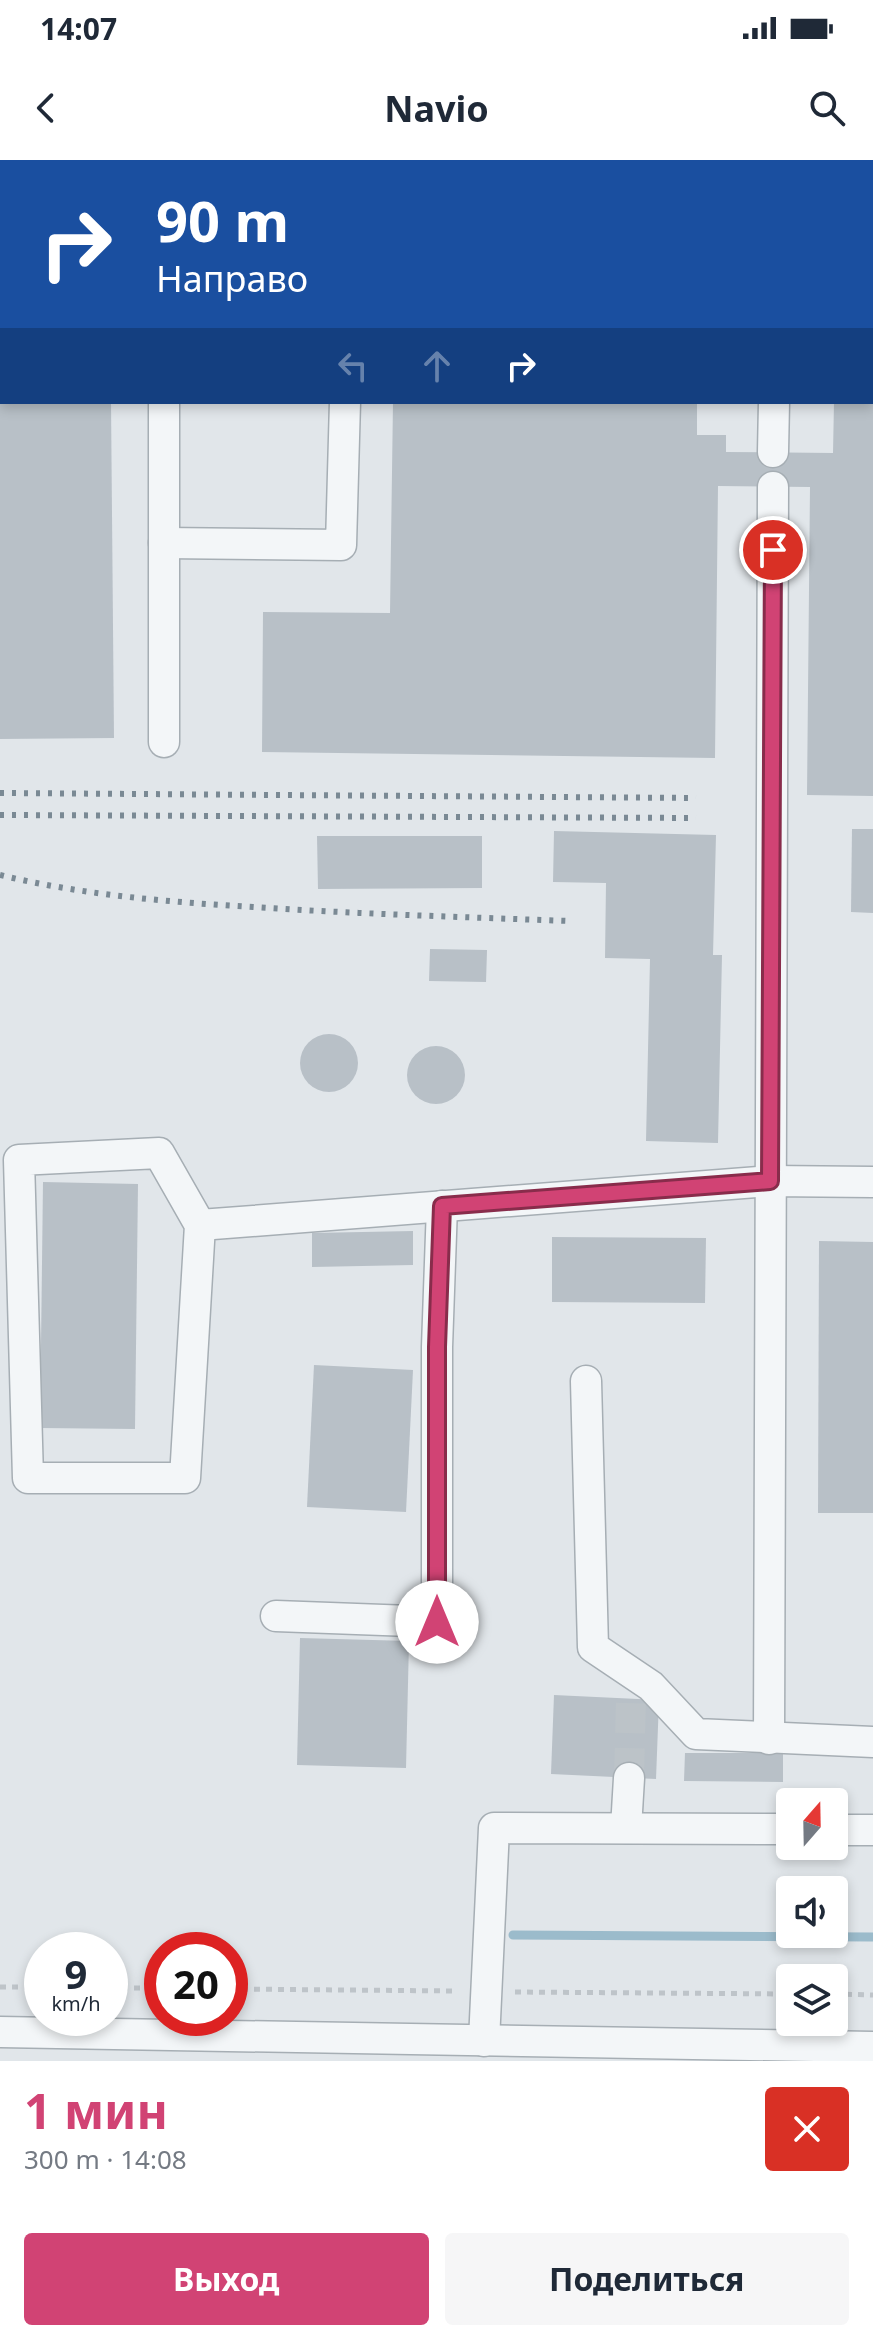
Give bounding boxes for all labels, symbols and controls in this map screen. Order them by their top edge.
text: 14:07 [40,8,117,49]
text: Navio [384,84,489,133]
icon: back [24,86,68,130]
icon: search [805,86,849,130]
text: 90 m [156,182,289,258]
icon: right [24,192,128,296]
text: Направо [156,254,308,303]
icon: left [331,344,375,388]
icon: ahead [415,344,459,388]
icon: right [499,344,543,388]
pin [739,516,807,584]
icon: arrive [751,528,795,572]
position arrow [395,1580,479,1664]
north arrow [776,1788,848,1860]
map controls [776,1788,848,2036]
button: sound [776,1876,848,1948]
speed limit sign: 20 [144,1932,248,2036]
text: 9 [65,1946,87,2001]
button: layers [776,1964,848,2036]
text: km/h [51,1990,101,2017]
text: 1 мин [24,2078,168,2143]
button: close [765,2087,849,2171]
text: 300 m · 14:08 [24,2141,187,2177]
button: Выход [24,2233,429,2325]
button: Поделиться [445,2233,849,2325]

